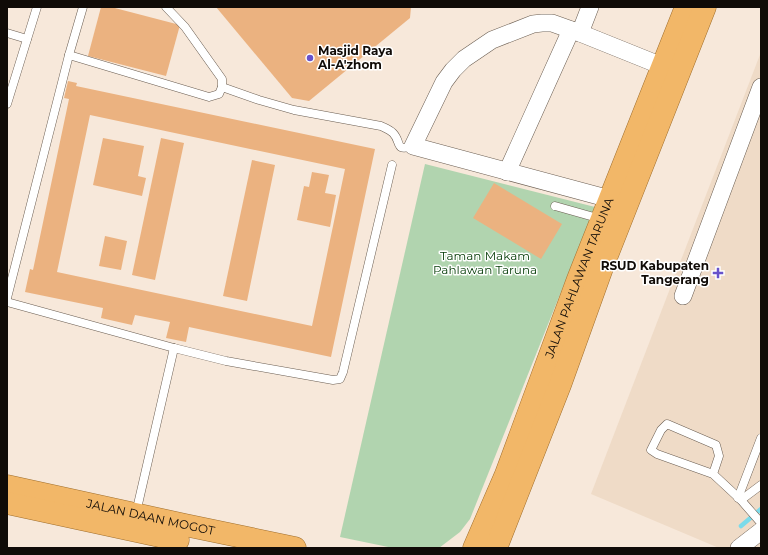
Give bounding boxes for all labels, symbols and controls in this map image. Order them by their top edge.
place label: Masjid Raya Al-A'zhom [317,43,393,72]
marker: Masjid Raya Al-A'zhom [305,53,315,63]
street label: JALAN PAHLAWAN TARUNA [541,195,617,361]
park label: Taman Makam Pahlawan Taruna [433,248,537,277]
place label: RSUD Kabupaten Tangerang [601,258,709,287]
marker: RSUD Kabupaten Tangerang [712,267,724,279]
street label: JALAN DAAN MOGOT [84,495,216,538]

